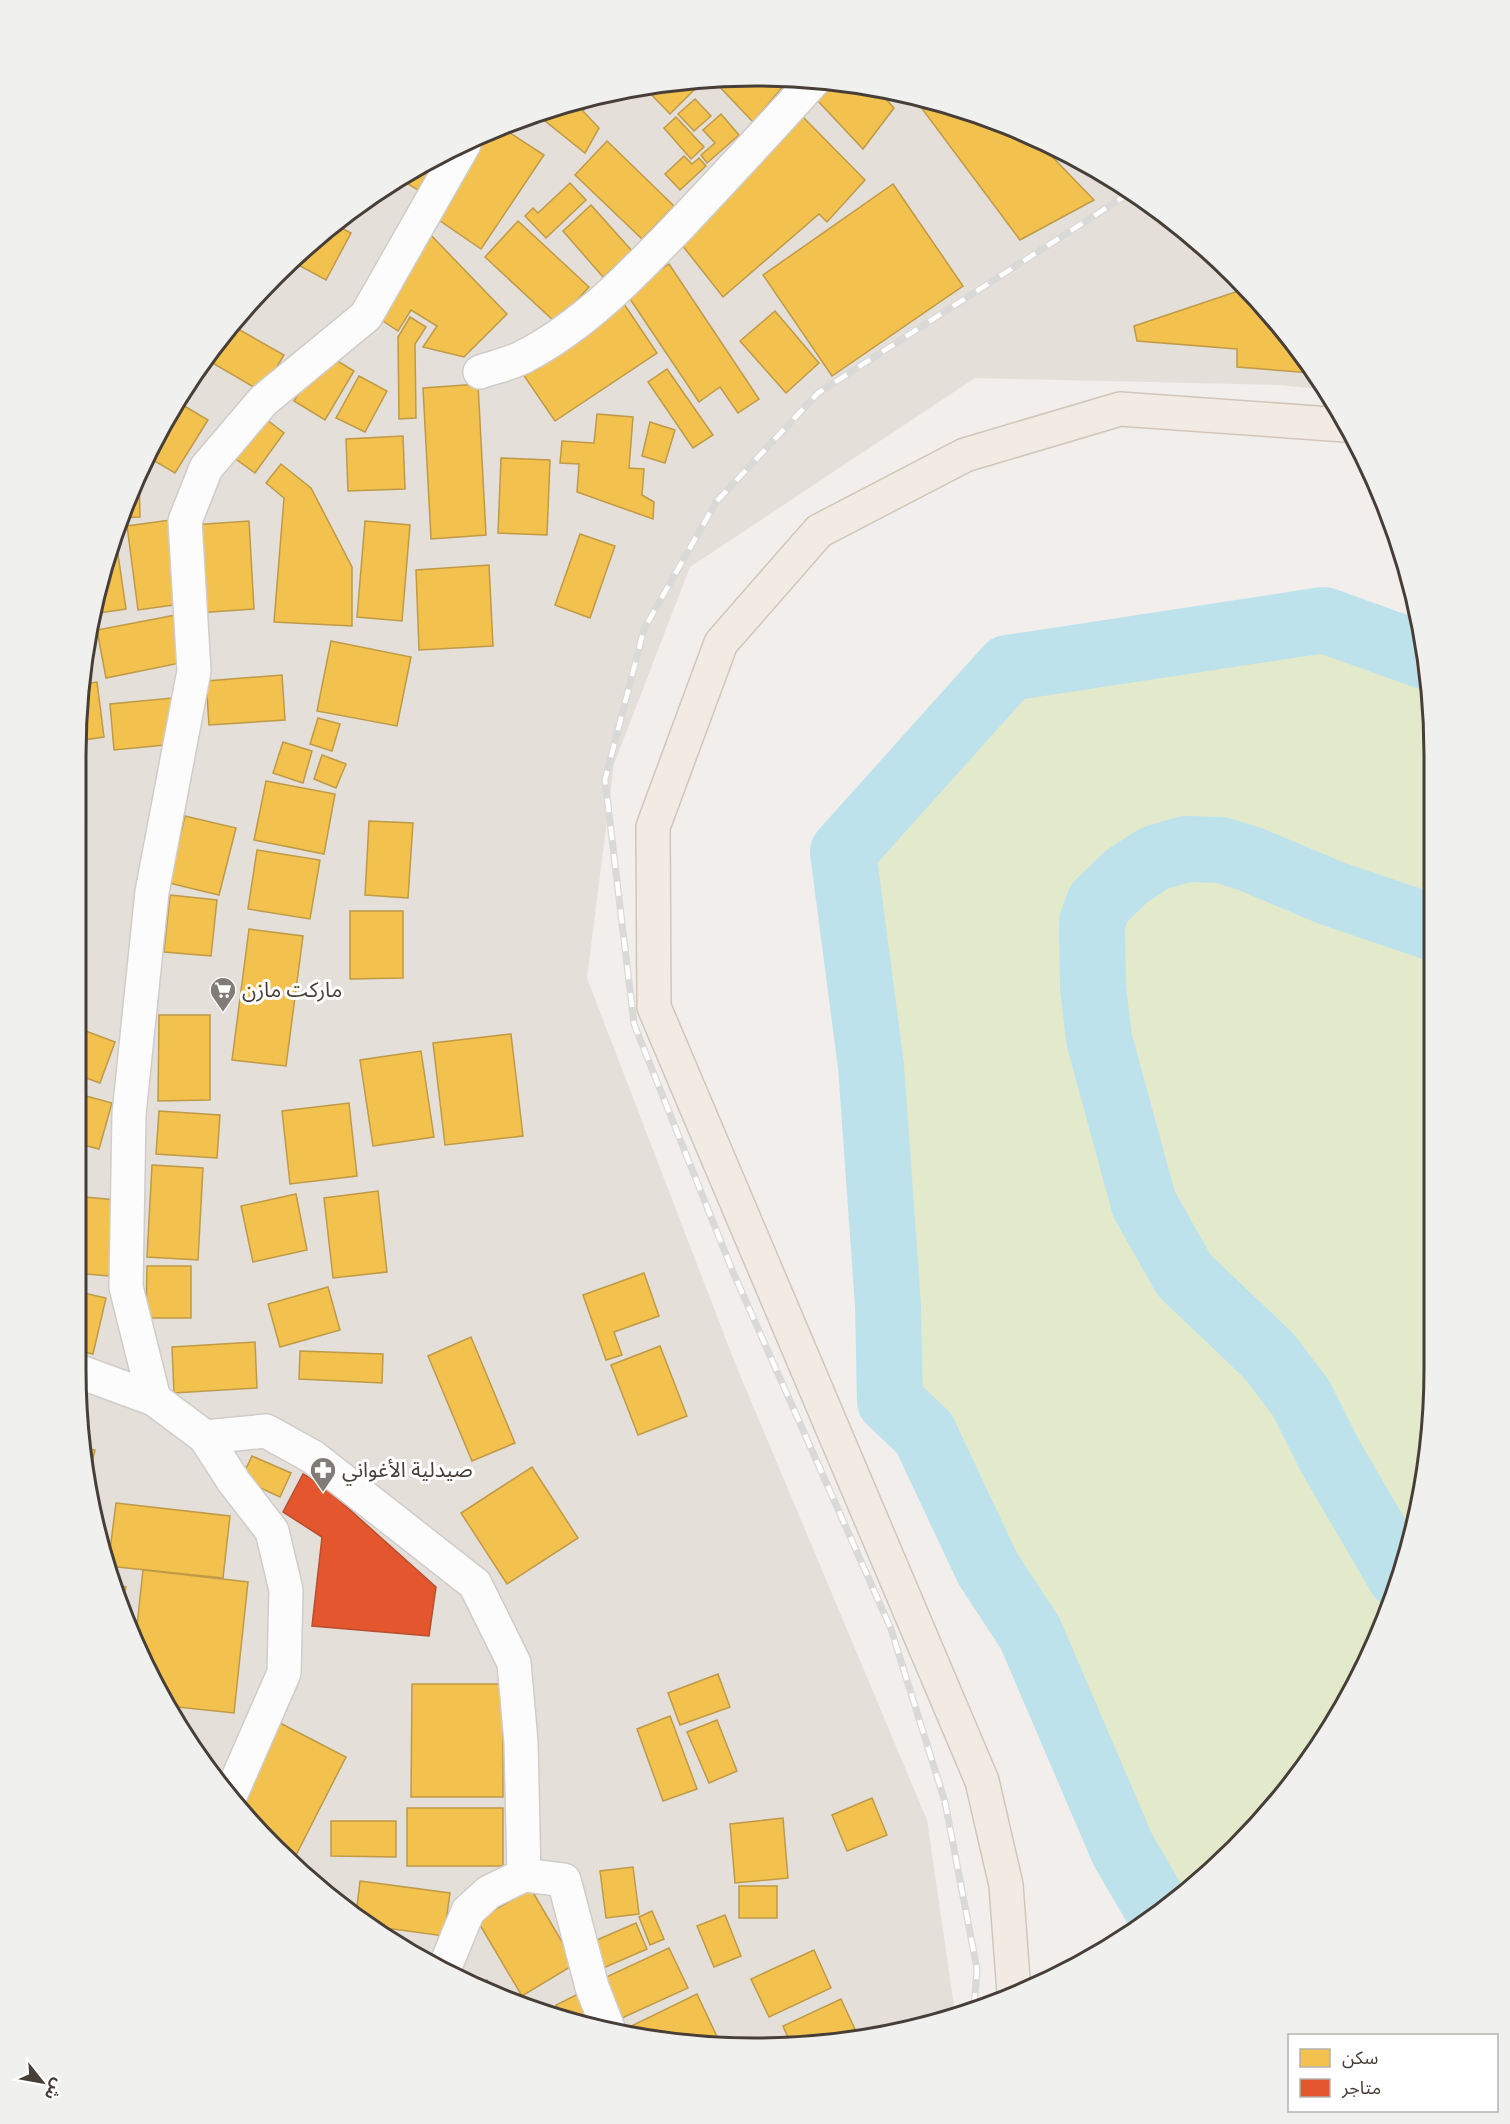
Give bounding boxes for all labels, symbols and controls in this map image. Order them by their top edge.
supermarket icon: ماركت مازن [208,975,238,1013]
place label: ماركت مازن [242,976,342,1003]
pharmacy icon: صيدلية الأغواني [308,1455,338,1493]
place label: صيدلية الأغواني [342,1456,473,1486]
legend [1288,2034,1498,2112]
text: سكن [1342,2046,1378,2069]
north arrow [12,2052,72,2112]
text: ش [40,2075,69,2104]
text: متاجر [1341,2076,1381,2099]

